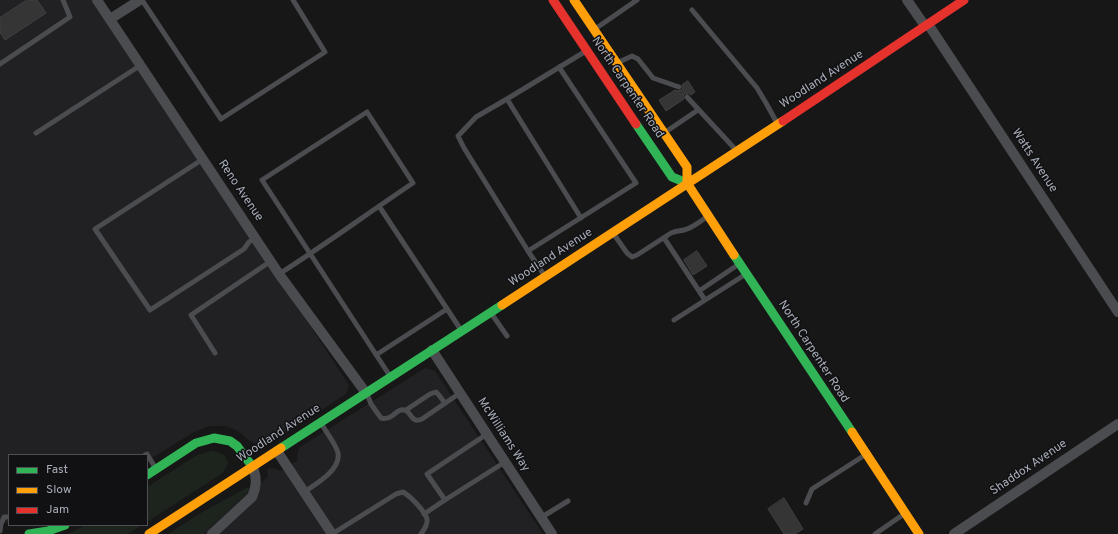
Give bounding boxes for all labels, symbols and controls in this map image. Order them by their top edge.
street label: North Carpenter Road [588,35,666,141]
street label: Woodland Avenue [778,48,866,112]
street label: Watts Avenue [1008,126,1060,196]
street label: Reno Avenue [214,158,266,224]
street label: Woodland Avenue [507,226,595,290]
street label: North Carpenter Road [775,298,851,406]
street label: McWilliams Way [474,395,532,475]
street label: Woodland Avenue [235,402,323,466]
street label: Shaddox Avenue [988,437,1070,499]
legend [8,454,148,526]
text: Fast [46,462,68,478]
text: Slow [46,482,72,498]
text: Jam [46,502,69,518]

